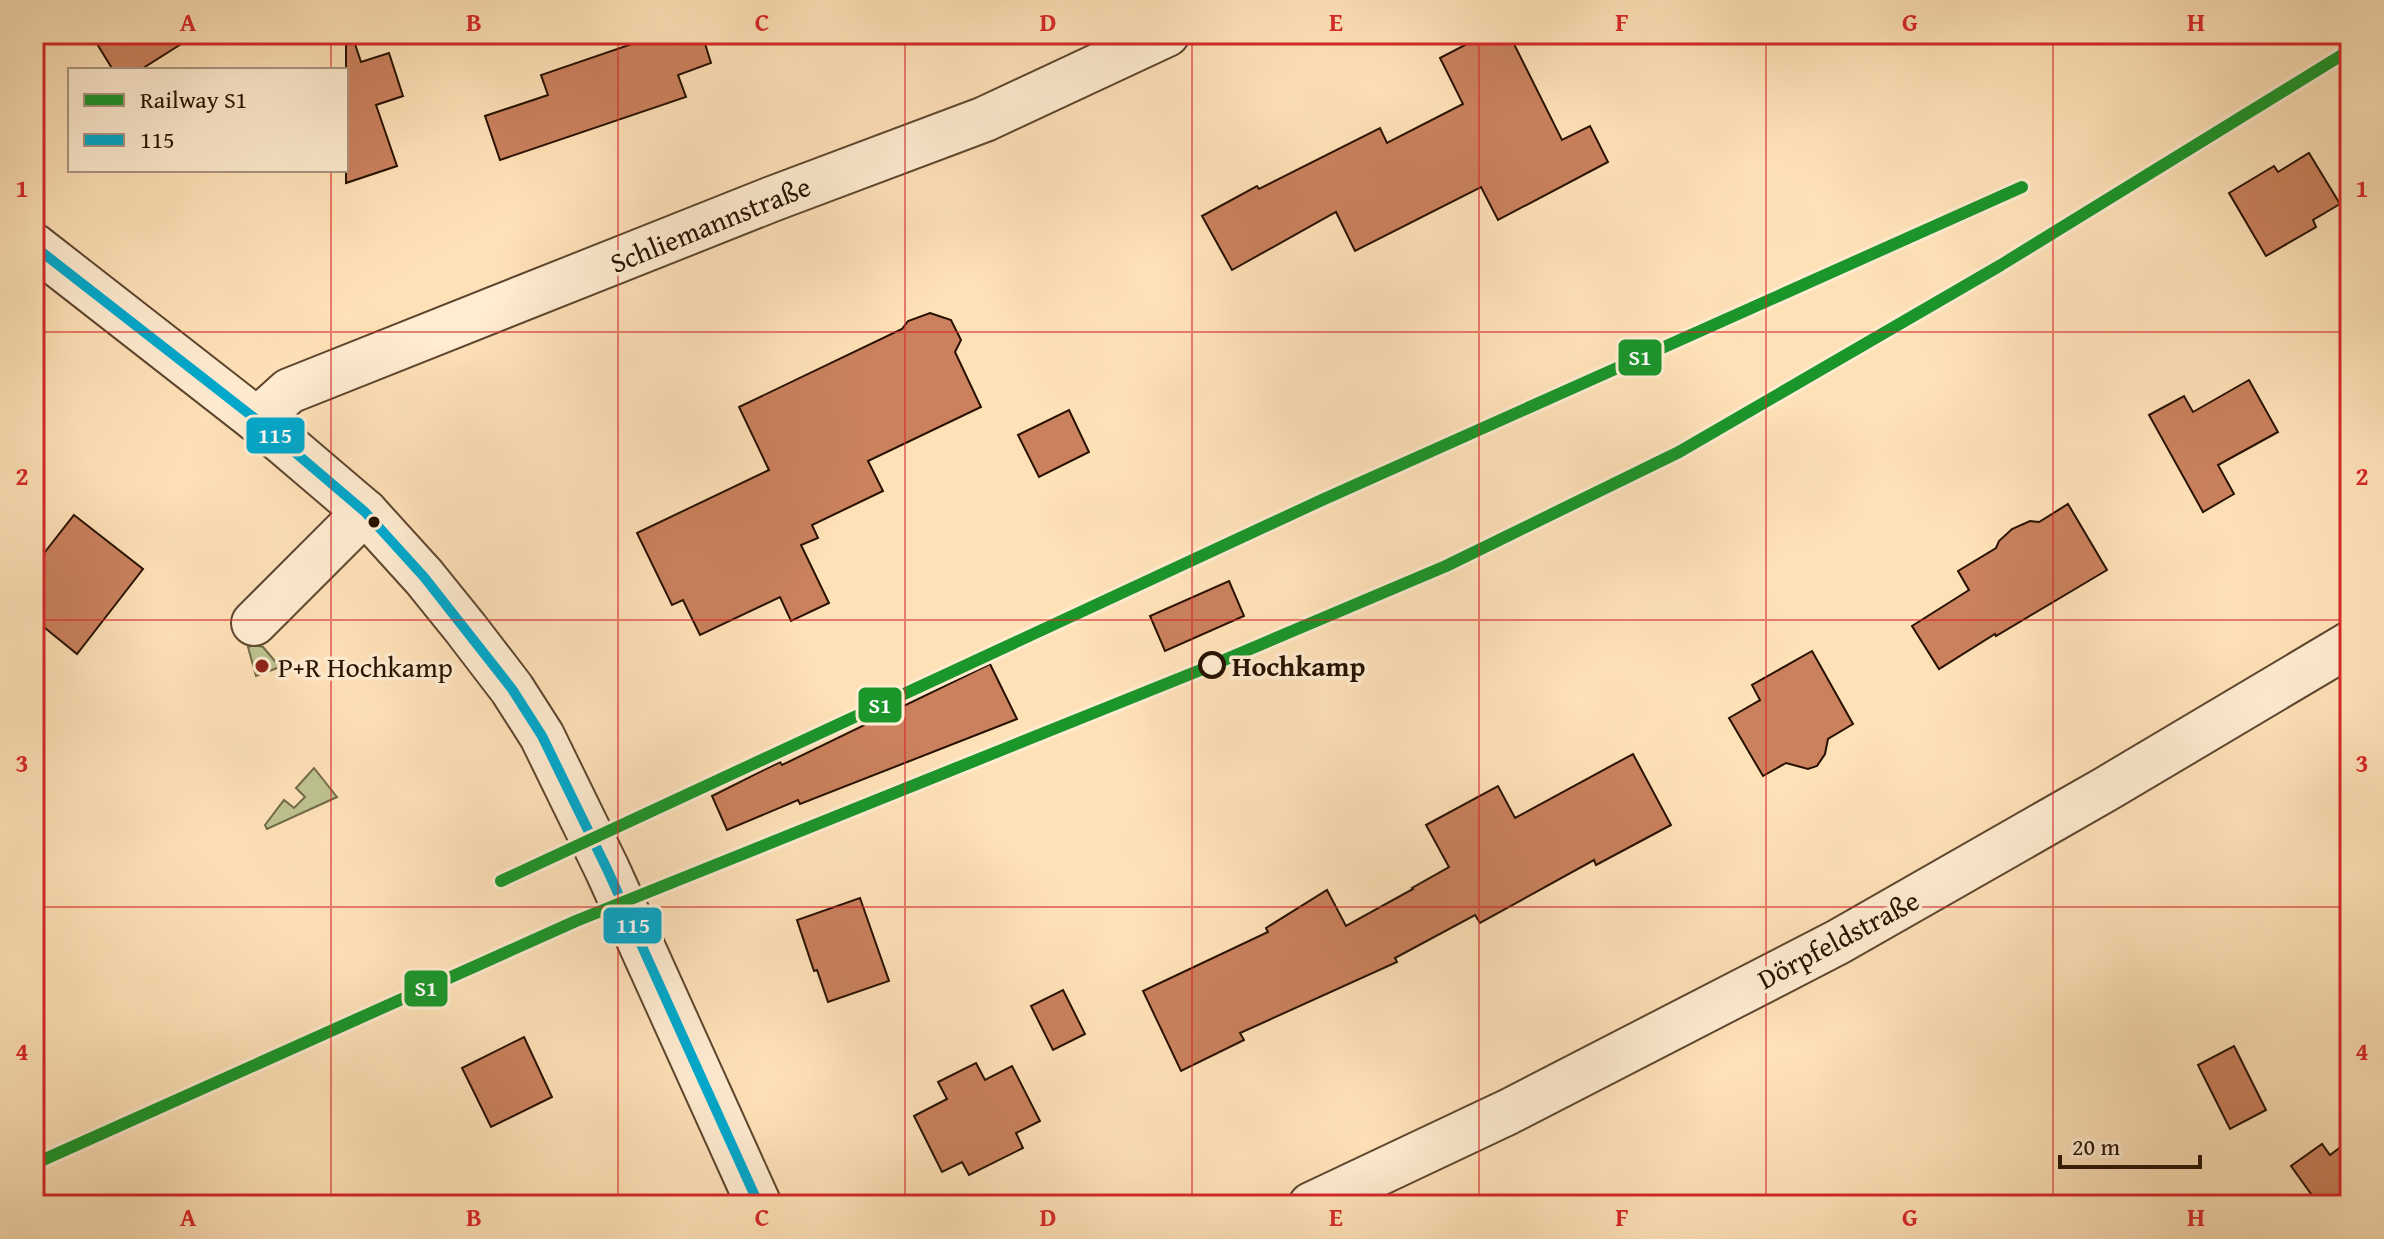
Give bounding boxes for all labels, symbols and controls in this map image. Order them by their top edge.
text: A [180,2,197,41]
text: B [466,2,482,41]
text: C [755,2,769,41]
text: D [1040,2,1056,41]
text: E [1329,2,1343,41]
text: F [1615,2,1629,41]
text: G [1902,2,1918,41]
text: H [2187,2,2205,41]
legend [68,68,348,172]
text: Railway S1 [140,82,247,117]
text: 115 [140,122,175,157]
street label: Schliemannstraße [604,165,816,283]
text: 1 [15,168,29,207]
text: 1 [2355,168,2369,207]
line badge: S1 [1617,338,1663,377]
text: S1 [1629,341,1651,373]
line badge: 115 [245,416,306,455]
text: 115 [258,419,292,451]
text: 2 [15,456,29,495]
text: 2 [2355,456,2369,495]
unlabelled marker [366,514,382,530]
place label: Hochkamp [1232,645,1366,686]
place label: P+R Hochkamp [278,646,453,687]
marker: Hochkamp [1199,652,1225,678]
marker: P+R Hochkamp [253,657,271,675]
line badge: S1 [857,686,903,724]
text: S1 [869,689,891,721]
text: 3 [15,743,29,782]
text: 3 [2355,743,2369,782]
street label: Dörpfeldstraße [1750,879,1926,999]
line badge: 115 [602,906,663,945]
text: 115 [616,909,650,941]
line badge: S1 [403,969,449,1008]
text: S1 [415,972,437,1004]
text: 4 [15,1031,29,1070]
text: 4 [2355,1031,2369,1070]
scale bar [2060,1119,2200,1169]
text: 20 m [2072,1129,2120,1164]
text: A [180,1197,197,1236]
text: B [466,1197,482,1236]
text: C [755,1197,769,1236]
text: D [1040,1197,1056,1236]
text: E [1329,1197,1343,1236]
text: F [1615,1197,1629,1236]
text: G [1902,1197,1918,1236]
text: H [2187,1197,2205,1236]

